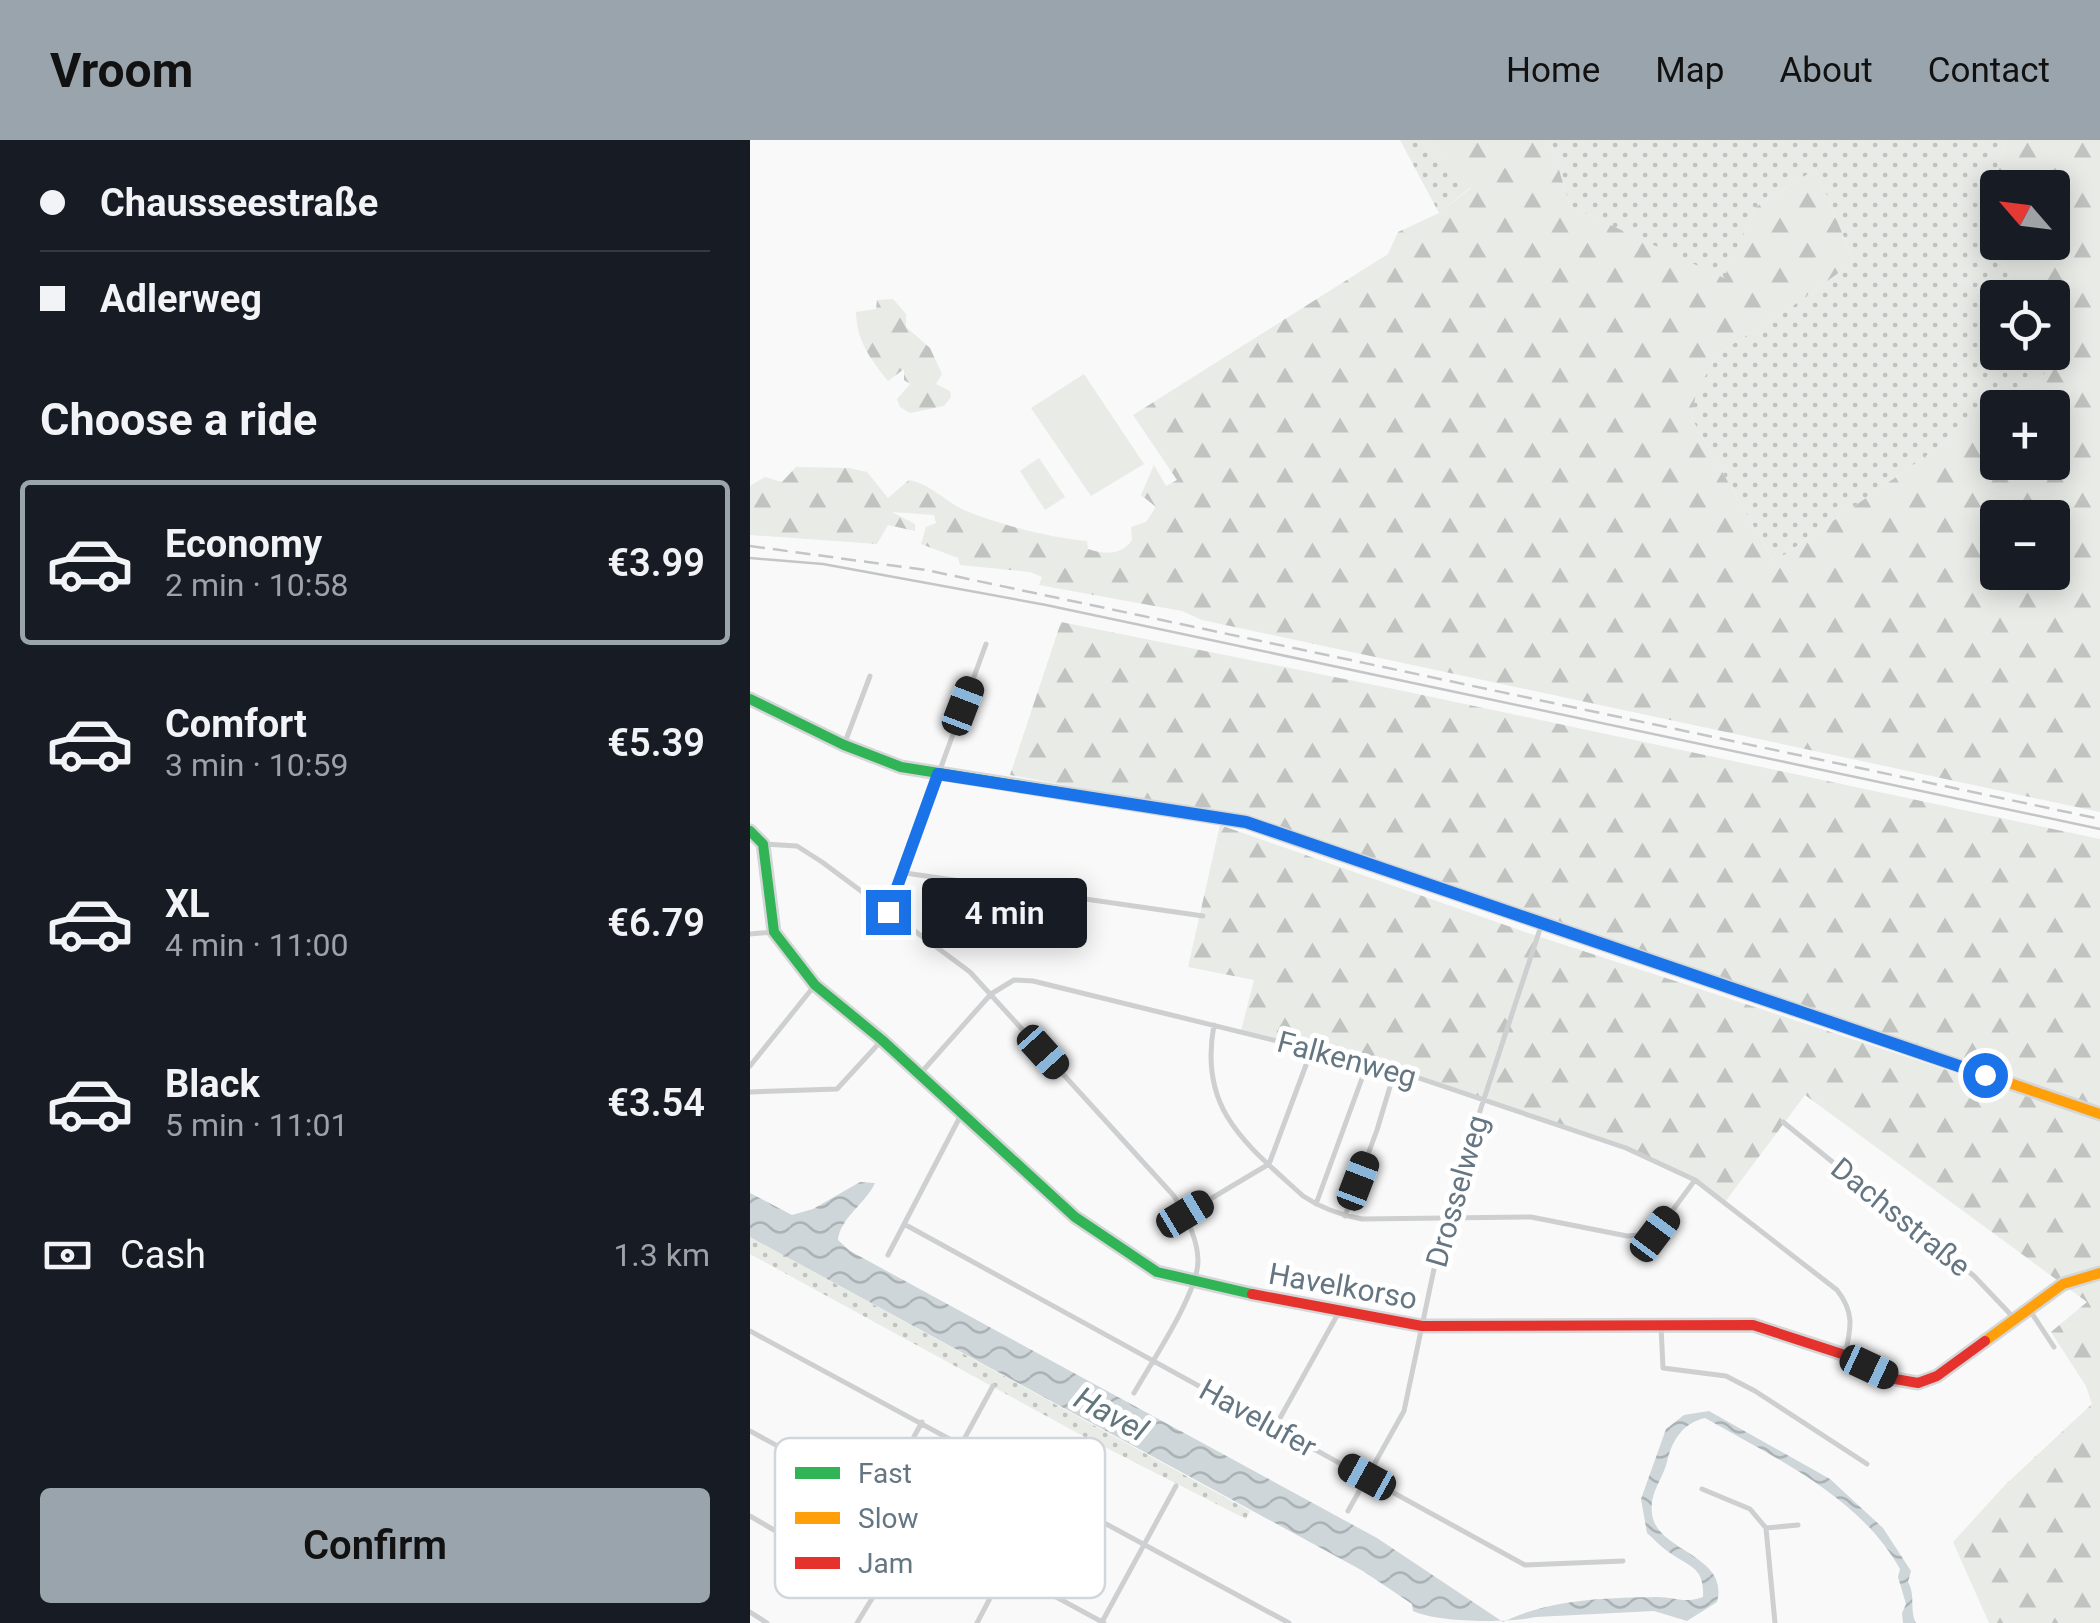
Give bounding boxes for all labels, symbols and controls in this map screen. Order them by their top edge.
text: Vroom [50,42,193,99]
text: Home [1506,50,1600,91]
text: Map [1655,50,1724,91]
text: About [1779,50,1873,91]
text: Contact [1928,50,2050,91]
north arrow [1980,170,2070,260]
map controls [1980,170,2070,590]
text: Chausseestraße [100,181,378,225]
text: Adlerweg [100,277,262,321]
button: locate [1980,280,2070,370]
button: + [1980,390,2070,480]
text: Choose a ride [40,393,317,446]
button: − [1980,500,2070,590]
icon: car [45,518,135,608]
text: Economy [165,522,322,566]
text: €3.99 [607,541,705,585]
text: 2 min · 10:58 [165,566,348,604]
car [938,673,988,739]
icon: car [45,698,135,788]
text: Comfort [165,702,307,746]
text: €5.39 [607,721,705,765]
text: 3 min · 10:59 [165,746,348,784]
callout: 4 min [923,877,1088,947]
icon: car [45,878,135,968]
text: XL [165,882,210,926]
route end [866,890,911,935]
text: 4 min [964,894,1045,932]
text: €6.79 [607,901,705,945]
text: 4 min · 11:00 [165,926,348,964]
car [1012,1020,1074,1084]
street label: Falkenweg [1274,1024,1420,1094]
route start [1963,1053,2008,1098]
icon: car [45,1058,135,1148]
text: Black [165,1062,260,1106]
text: €3.54 [607,1081,705,1125]
text: 5 min · 11:01 [165,1106,348,1144]
street label: Drosselweg [1419,1111,1495,1271]
car [1333,1148,1383,1214]
street label: Dachsstraße [1824,1150,1978,1284]
car [1152,1186,1218,1242]
car [1625,1201,1685,1267]
icon: cash [40,1228,95,1283]
text: Cash [120,1233,206,1277]
text: 1.3 km [613,1236,710,1274]
street label: Havelkorso [1266,1256,1420,1316]
car [1835,1341,1903,1393]
street label: Havelufer [1194,1372,1322,1464]
water label: Havel [1068,1379,1155,1450]
legend [775,1438,1105,1598]
car [1333,1449,1401,1505]
text: Fast [858,1457,912,1490]
button: Confirm [40,1488,710,1603]
text: Slow [858,1502,918,1535]
text: Jam [858,1547,913,1580]

